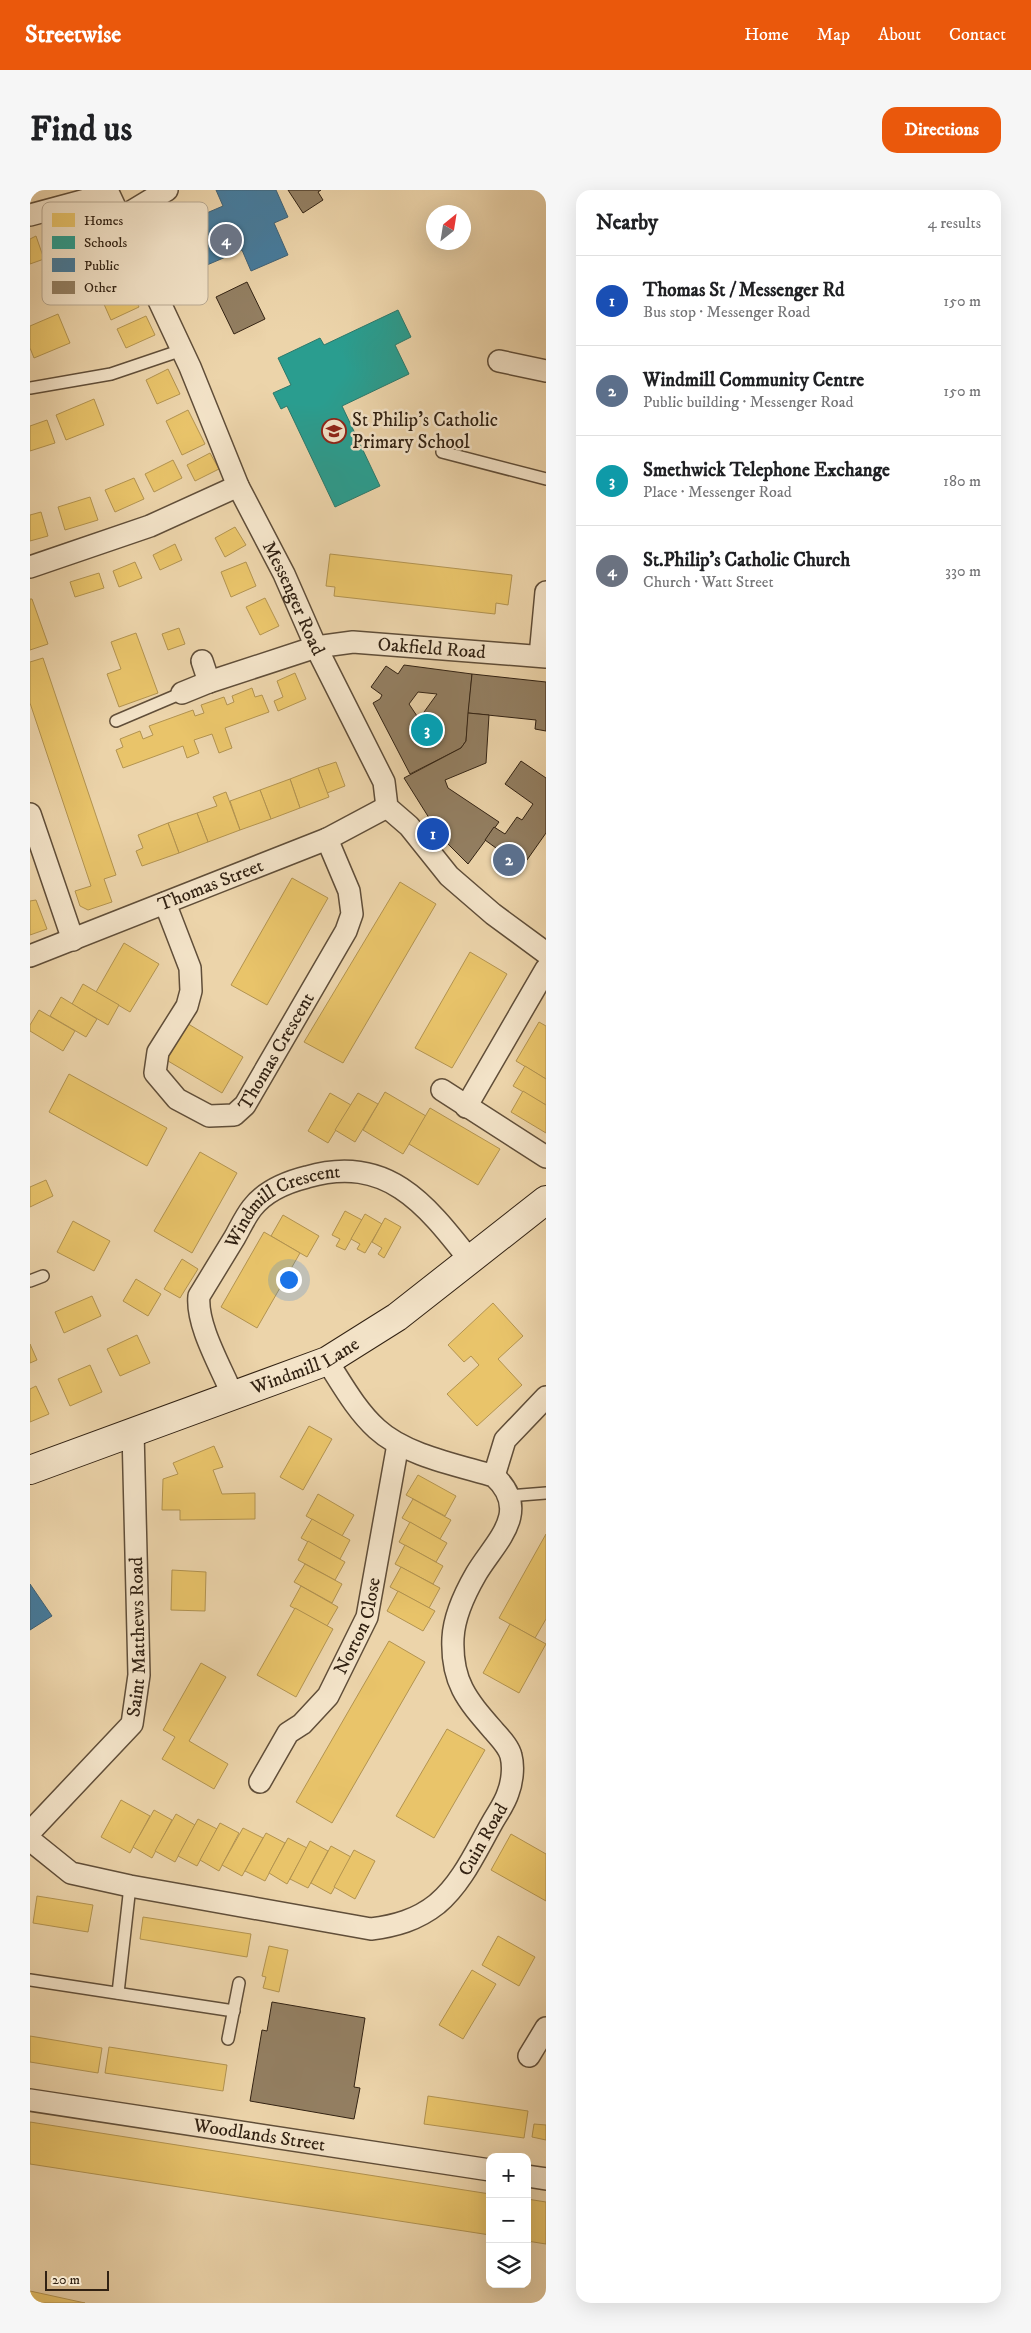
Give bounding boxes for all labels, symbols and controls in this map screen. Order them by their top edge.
text: Streetwise [25,20,121,50]
text: Home [744,24,789,46]
text: Map [817,24,850,46]
text: About [878,24,921,46]
text: Contact [949,24,1006,46]
button: Directions [882,107,1001,153]
text: Find us [30,108,132,152]
legend [42,202,208,305]
north arrow [426,205,471,250]
text: Nearby [596,210,658,236]
text: Homes [84,212,124,230]
text: 4 results [928,213,981,233]
pin: 4 [210,221,242,259]
text: Schools [84,234,127,252]
text: Public [84,257,119,275]
text: Other [84,279,117,297]
text: Thomas St / Messenger Rd [643,279,845,302]
text: 1 [609,291,615,311]
text: 150 m [943,291,981,311]
text: Bus stop · Messenger Road [643,302,810,322]
text: Windmill Community Centre [643,369,864,392]
text: 2 [608,381,616,401]
text: 150 m [943,381,981,401]
text: Public building · Messenger Road [643,392,853,412]
place label: St Philip's Catholic Primary School [352,409,498,454]
school or university icon: St Philip's Catholic Primary School [321,418,347,444]
text: Smethwick Telephone Exchange [643,459,890,482]
text: 3 [609,471,615,491]
text: 180 m [943,471,981,491]
text: Place · Messenger Road [643,482,792,502]
street label: Messenger Road [257,537,330,660]
text: St.Philip's Catholic Church [643,549,850,572]
text: 4 [607,561,617,581]
text: 330 m [945,561,981,581]
text: Church · Watt Street [643,572,774,592]
street label: Oakfield Road [377,632,487,664]
pin: 3 [411,711,443,749]
pin: 1 [417,815,449,853]
pin: 2 [493,841,525,879]
street label: Thomas Street [154,854,267,916]
street label: Thomas Crescent [233,988,319,1114]
street label: Windmill Crescent [219,1160,341,1253]
your location [276,1267,302,1293]
street label: Windmill Lane [247,1332,363,1400]
street label: Saint Matthews Road [122,1556,150,1718]
street label: Norton Close [329,1576,385,1678]
street label: Cuin Road [453,1799,513,1880]
street label: Woodlands Street [191,2113,327,2156]
map controls [486,2153,531,2288]
button: + [486,2153,531,2198]
button: − [486,2198,531,2243]
button: layers [486,2243,531,2288]
scale bar [45,2268,109,2291]
text: 20 m [52,2271,80,2289]

